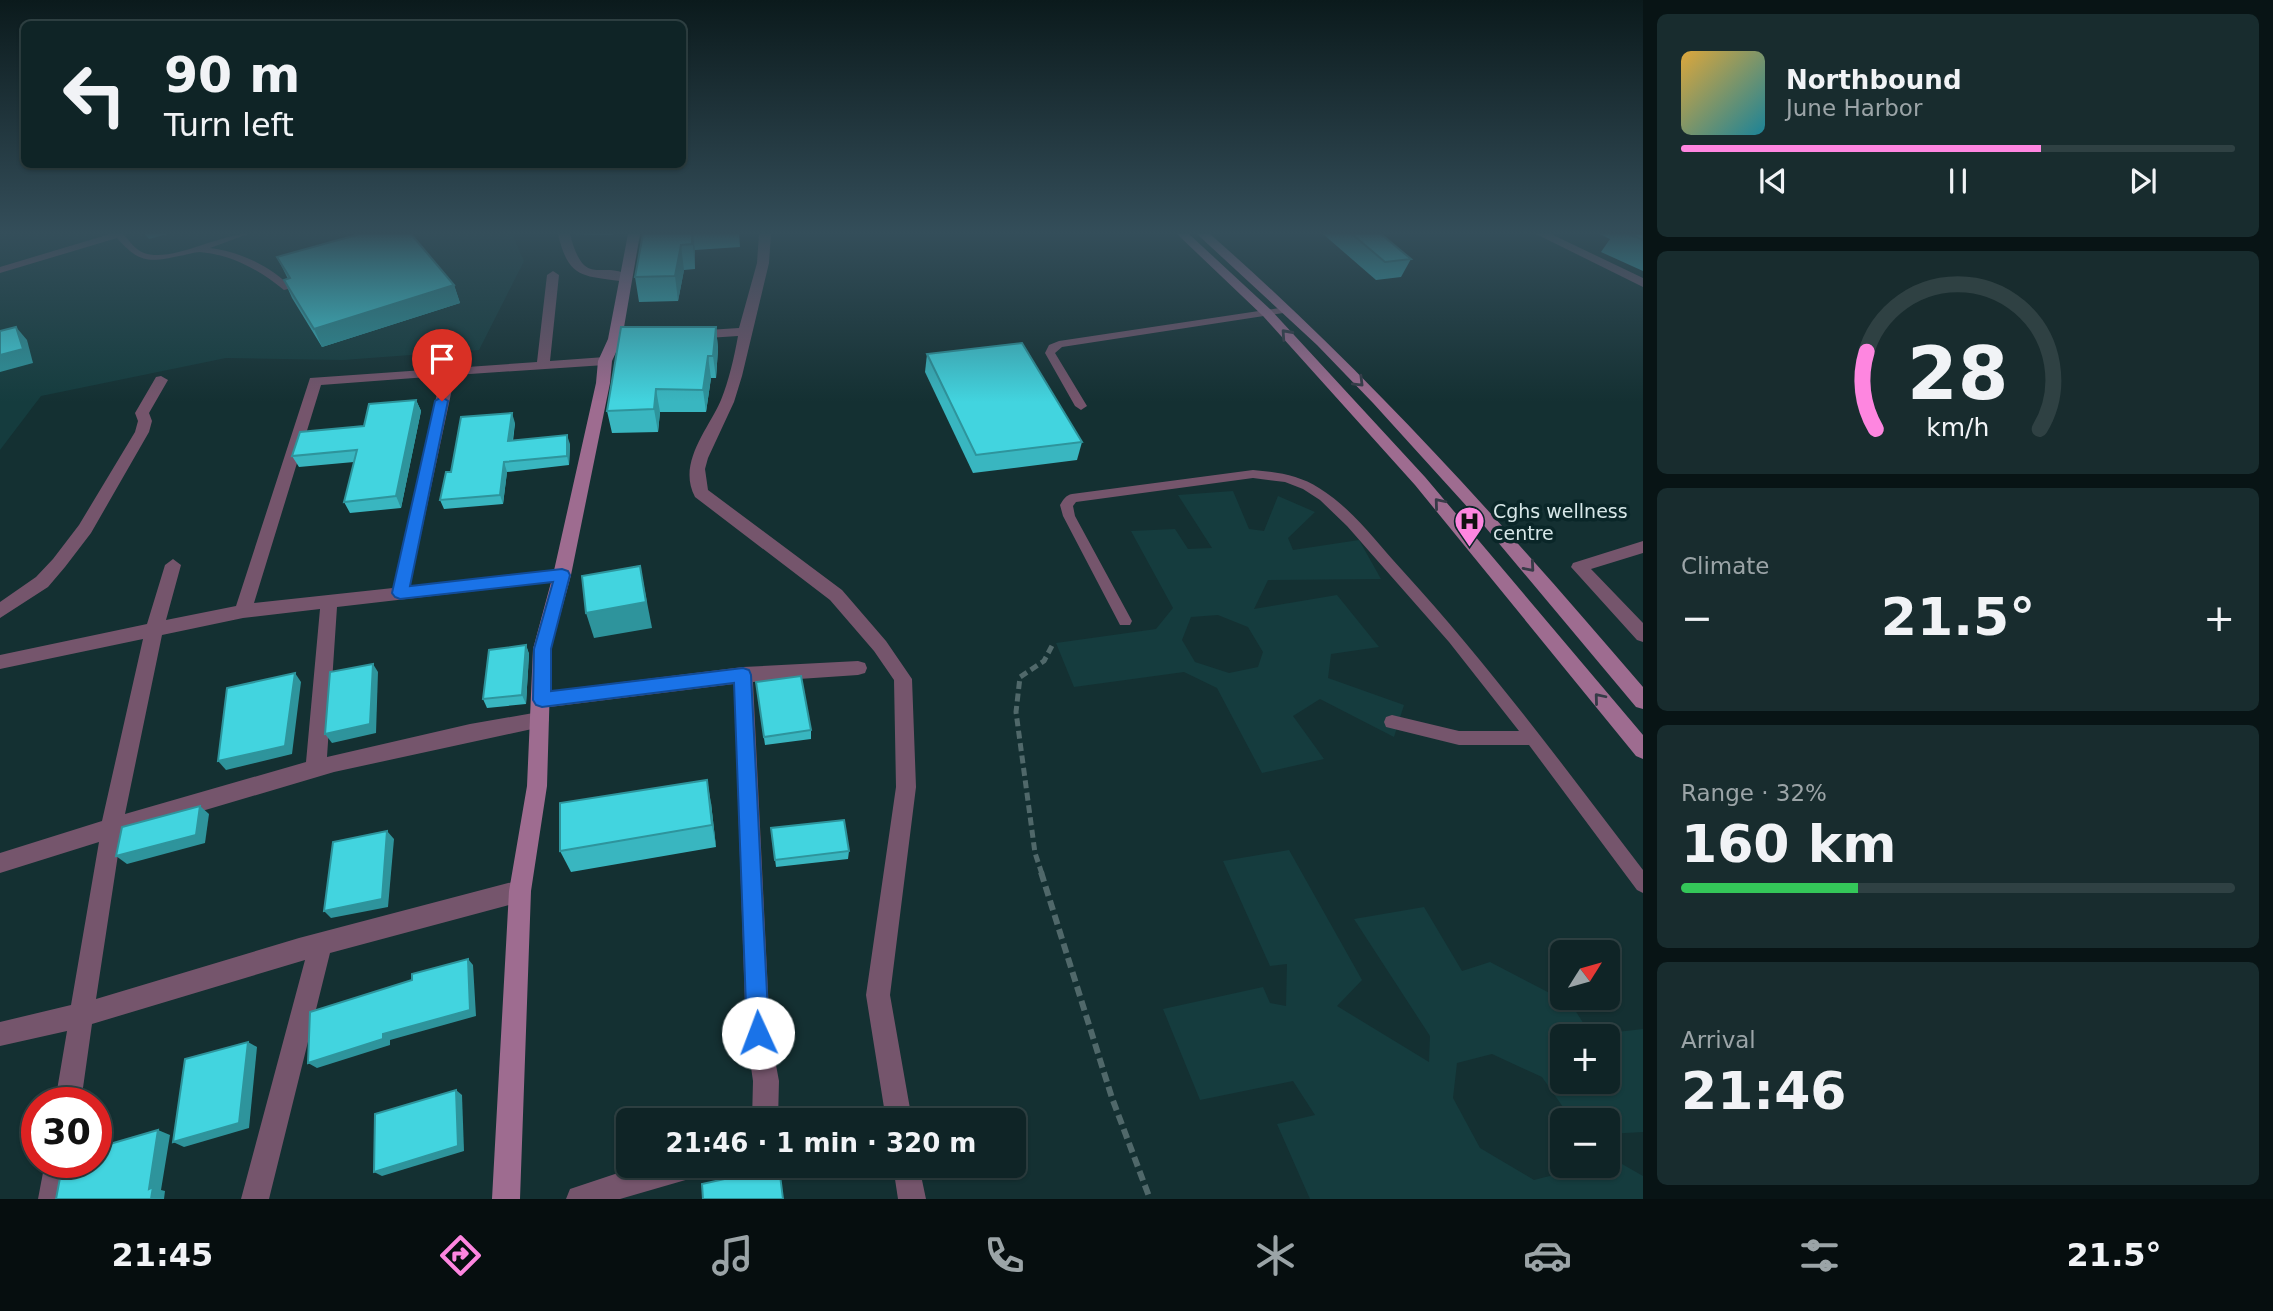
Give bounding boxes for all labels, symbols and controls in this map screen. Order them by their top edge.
text: 90 m [164,47,300,104]
icon: left [49,49,140,140]
text: Northbound [1786,65,1962,95]
text: June Harbor [1786,95,1922,121]
text: Turn left [164,106,294,144]
icon: previous [1754,162,1792,200]
icon: pause [1939,162,1977,200]
icon: next [2124,162,2162,200]
pin [412,329,472,401]
one-way arrow [1282,329,1295,342]
text: 28 [1907,331,2009,416]
icon: arrive [423,340,461,378]
one-way arrow [1350,374,1363,387]
text: km/h [1926,412,1990,441]
one-way arrow [1434,499,1447,511]
place label: Cghs wellness centre [1493,500,1628,544]
hospital icon: Cghs wellness centre [1453,505,1487,549]
text: Climate [1681,553,1770,579]
one-way arrow [1522,559,1534,572]
text: 21.5° [1881,587,2035,647]
text: − [1681,596,1713,640]
text: + [2203,596,2235,640]
one-way arrow [1595,693,1607,706]
text: Range · 32% [1681,780,1827,806]
text: 160 km [1681,814,1896,874]
north arrow [1550,940,1620,1010]
map controls [1550,940,1620,1178]
position arrow [721,996,795,1070]
button: + [1550,1024,1620,1094]
text: Arrival [1681,1027,1756,1053]
text: 21:46 [1681,1061,1847,1121]
speed limit sign: 30 [21,1087,112,1178]
button: − [1550,1108,1620,1178]
text: 21:46 · 1 min · 320 m [666,1128,976,1158]
icon: directions [436,1231,485,1280]
icon: music [708,1231,757,1280]
icon: phone [980,1231,1029,1280]
icon: climate [1251,1231,1300,1280]
icon: car [1523,1231,1572,1280]
icon: filters [1795,1231,1844,1280]
text: 21:45 [111,1236,213,1274]
text: 21.5° [2067,1236,2162,1274]

